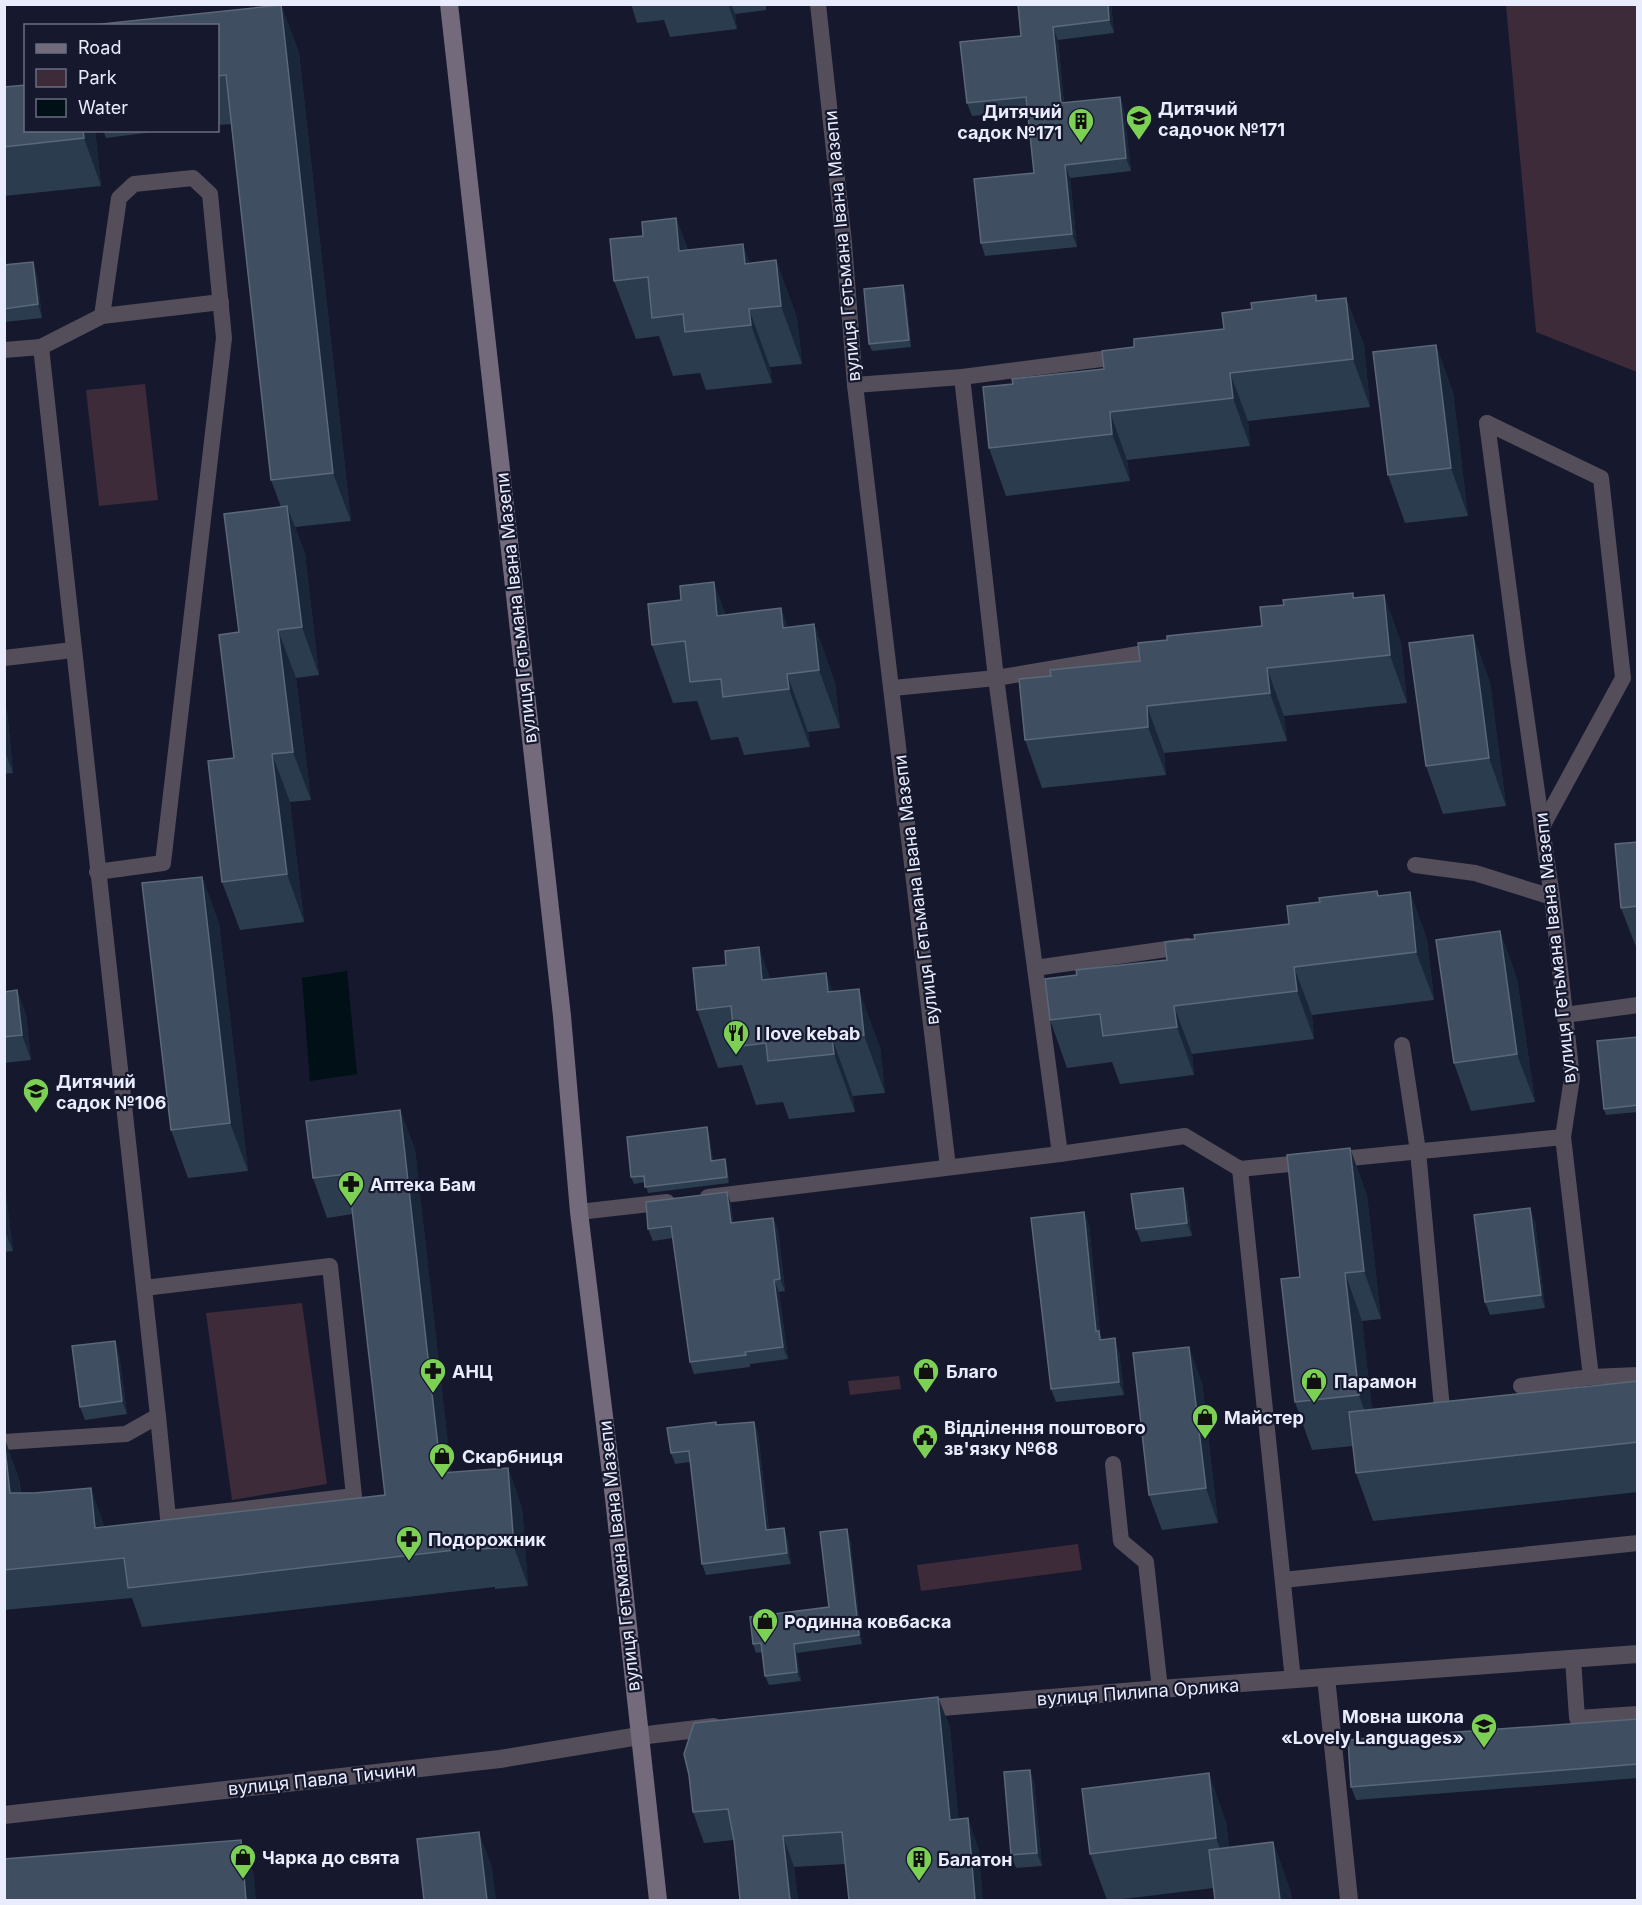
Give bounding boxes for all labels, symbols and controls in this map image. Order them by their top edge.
legend [24,24,219,132]
text: Road [78,37,121,58]
text: Park [78,67,117,88]
text: Water [78,97,128,118]
place label: Дитячий садочок №171 [1158,98,1285,140]
place label: Дитячий садок №171 [957,101,1062,143]
school or university icon: Дитячий садочок №171 [1124,103,1154,141]
building icon: Дитячий садок №171 [1066,106,1096,144]
street label: вулиця Гетьмана Івана Мазепи [820,110,864,382]
street label: вулиця Гетьмана Івана Мазепи [491,472,541,744]
street label: вулиця Гетьмана Івана Мазепи [889,754,943,1026]
street label: вулиця Гетьмана Івана Мазепи [1530,812,1580,1084]
restaurant icon: I love kebab [721,1018,751,1056]
place label: I love kebab [756,1023,860,1044]
place label: Дитячий садок №106 [56,1071,166,1113]
school or university icon: Дитячий садок №106 [21,1076,51,1114]
pharmacy icon: Аптека Бам [336,1169,366,1207]
place label: Аптека Бам [370,1174,476,1195]
pharmacy icon: АНЦ [418,1356,448,1394]
shop icon: Благо [911,1356,941,1394]
place label: АНЦ [452,1361,493,1382]
place label: Благо [946,1361,998,1382]
shop icon: Парамон [1299,1366,1329,1404]
place label: Парамон [1334,1371,1417,1392]
shop icon: Майстер [1190,1402,1220,1440]
place label: Майстер [1224,1407,1304,1428]
place label: Відділення поштового зв'язку №68 [944,1417,1146,1459]
street label: вулиця Гетьмана Івана Мазепи [594,1420,644,1692]
public building icon: Відділення поштового зв'язку №68 [910,1422,940,1460]
shop icon: Скарбниця [427,1441,457,1479]
place label: Скарбниця [462,1446,563,1467]
pharmacy icon: Подорожник [394,1524,424,1562]
place label: Подорожник [428,1529,547,1550]
shop icon: Родинна ковбаска [750,1606,780,1644]
place label: Родинна ковбаска [784,1611,951,1632]
street label: вулиця Пилипа Орлика [1036,1674,1240,1710]
place label: Мовна школа «Lovely Languages» [1281,1706,1464,1748]
school or university icon: Мовна школа «Lovely Languages» [1469,1711,1499,1749]
street label: вулиця Павла Тичини [227,1759,417,1799]
shop icon: Чарка до свята [228,1842,258,1880]
building icon: Балатон [904,1844,934,1882]
place label: Чарка до свята [262,1847,400,1868]
place label: Балатон [938,1849,1012,1870]

